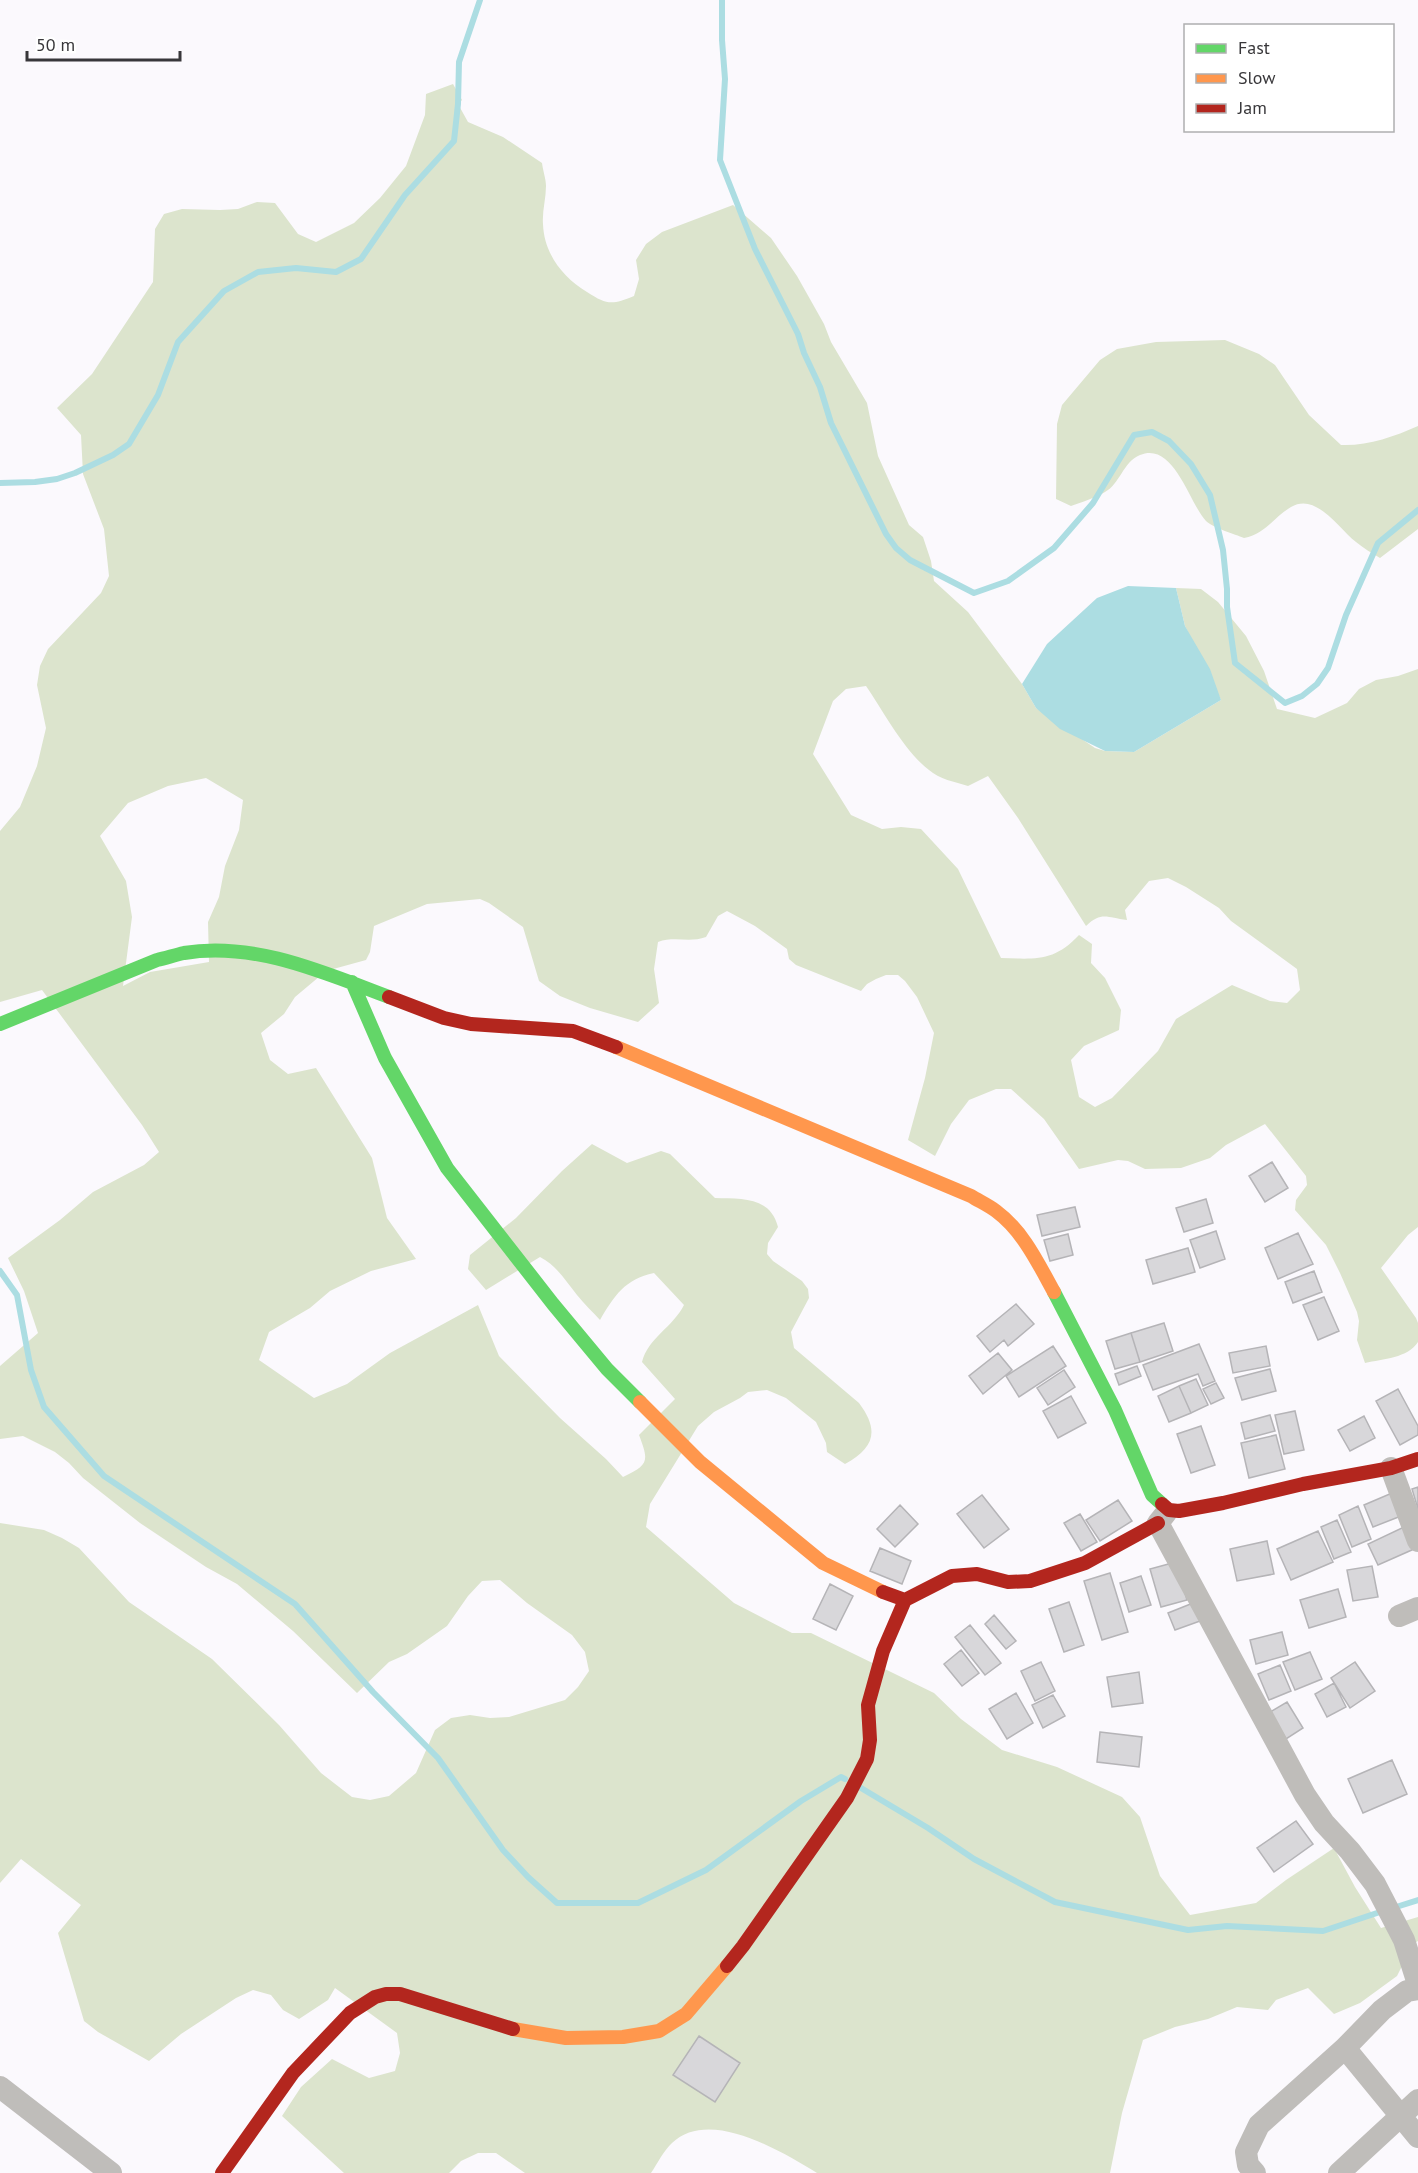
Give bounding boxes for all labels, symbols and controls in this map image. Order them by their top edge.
scale bar [27,24,180,62]
legend [1184,24,1394,132]
text: 50 m [36,33,75,56]
text: Fast [1238,36,1270,59]
text: Slow [1238,66,1276,89]
text: Jam [1237,96,1267,119]

